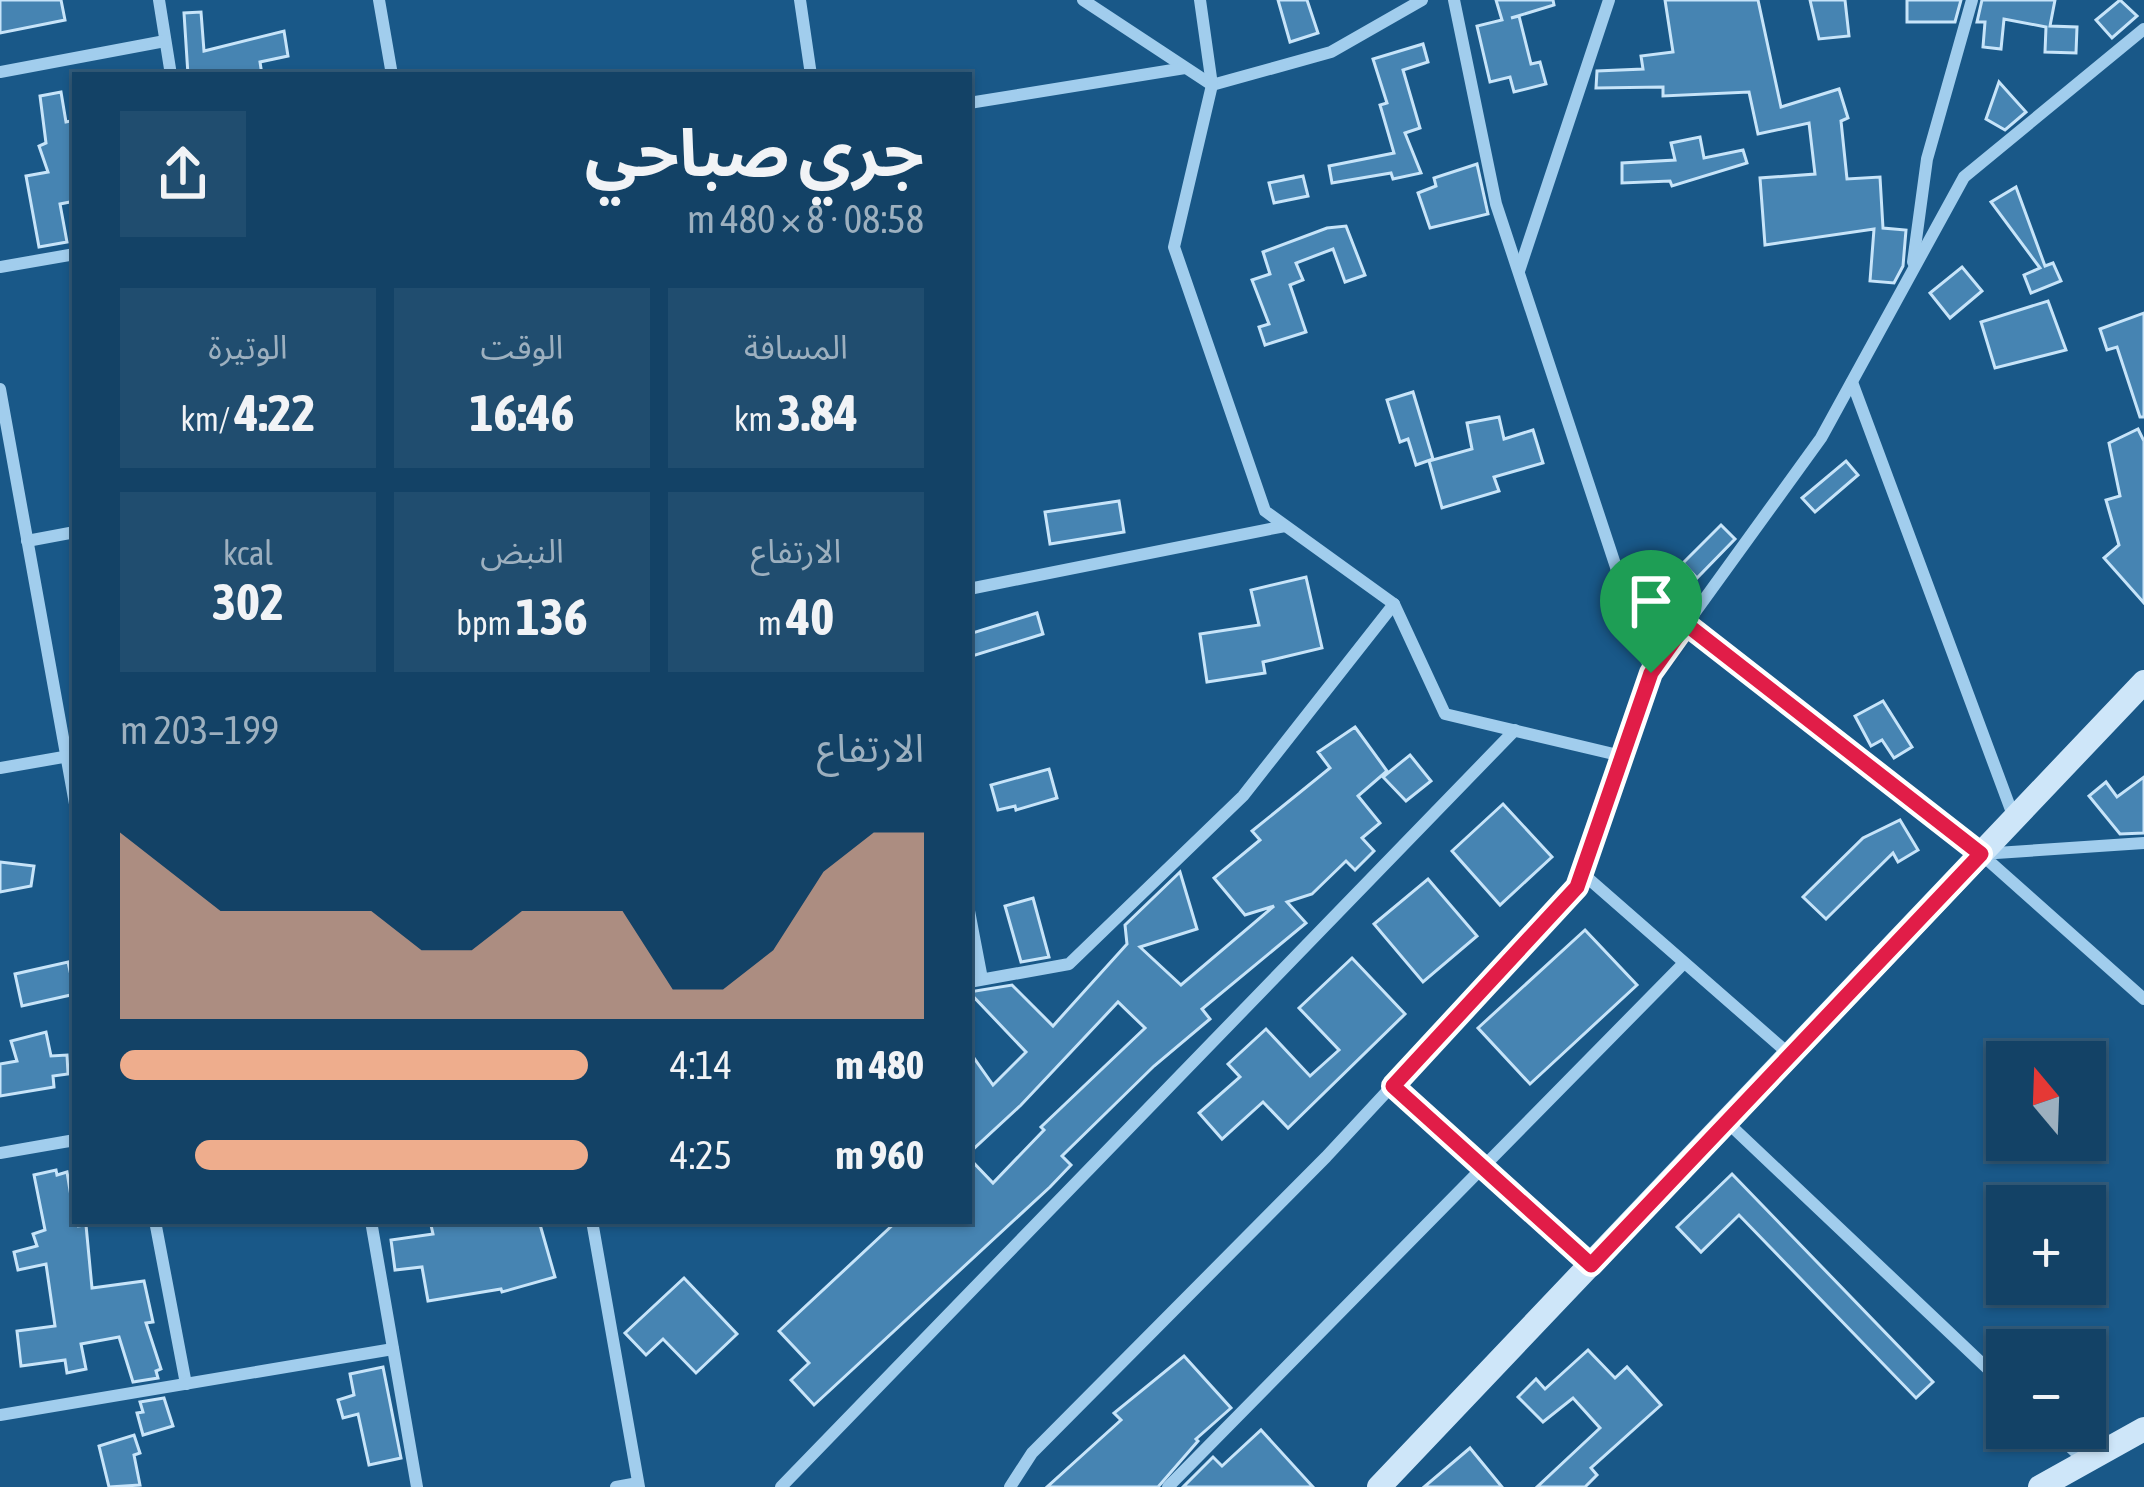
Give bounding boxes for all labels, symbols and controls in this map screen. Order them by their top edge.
button: share [120,111,246,237]
text: جري صباحي [585,114,924,190]
text: 08:58 · 8 × 480 m [687,197,924,241]
text: الوتيرة [208,328,288,366]
text: الوقت [481,328,563,366]
text: المسافة [744,328,848,366]
text: 4:22 [234,383,315,442]
text: 16:46 [470,383,574,442]
text: 3.84 [777,383,858,442]
text: /km [181,400,234,438]
text: km [734,400,777,438]
text: النبض [480,532,564,570]
text: الارتفاع [751,532,841,570]
text: kcal [223,534,273,572]
pin [1600,550,1702,673]
icon: arrive [1618,568,1684,634]
text: 302 [212,572,284,631]
text: 136 [516,587,588,646]
text: 40 [786,587,834,646]
text: bpm [456,604,516,642]
text: m [758,604,786,642]
text: 199–203 m [120,708,279,752]
text: الارتفاع [817,726,924,770]
north arrow [1986,1041,2106,1161]
map controls [1986,1041,2106,1449]
text: 4:14 [670,1043,732,1087]
text: 480 m [836,1043,924,1087]
text: 4:25 [670,1133,732,1177]
text: 960 m [836,1133,924,1177]
button: + [1986,1185,2106,1305]
button: − [1986,1329,2106,1449]

